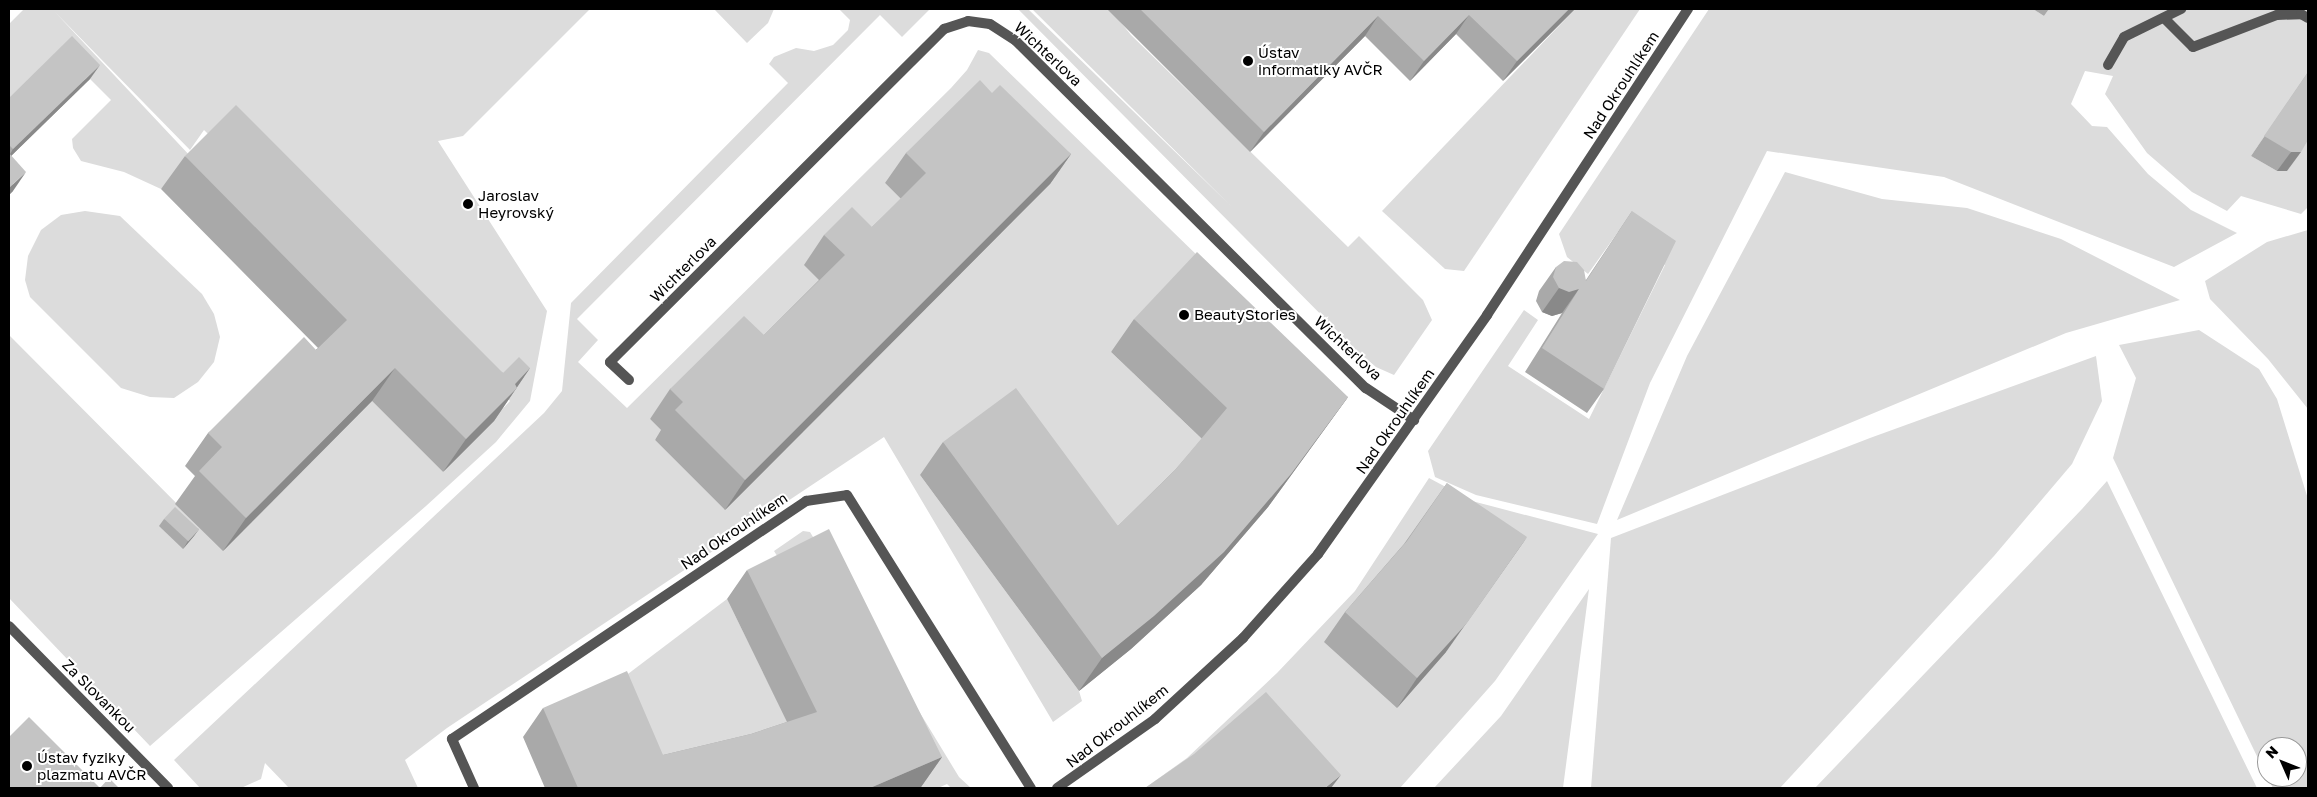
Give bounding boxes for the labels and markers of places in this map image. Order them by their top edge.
place label: Ústav informatiky AVČR [1258,43,1383,78]
marker: Ústav informatiky AVČR [1242,55,1254,67]
place label: Jaroslav Heyrovský [478,186,554,221]
marker: Jaroslav Heyrovský [462,198,474,210]
place label: BeautyStories [1194,306,1296,324]
marker: BeautyStories [1178,309,1190,321]
place label: Ústav fyziky plazmatu AVČR [37,748,146,783]
marker: Ústav fyziky plazmatu AVČR [21,760,33,772]

